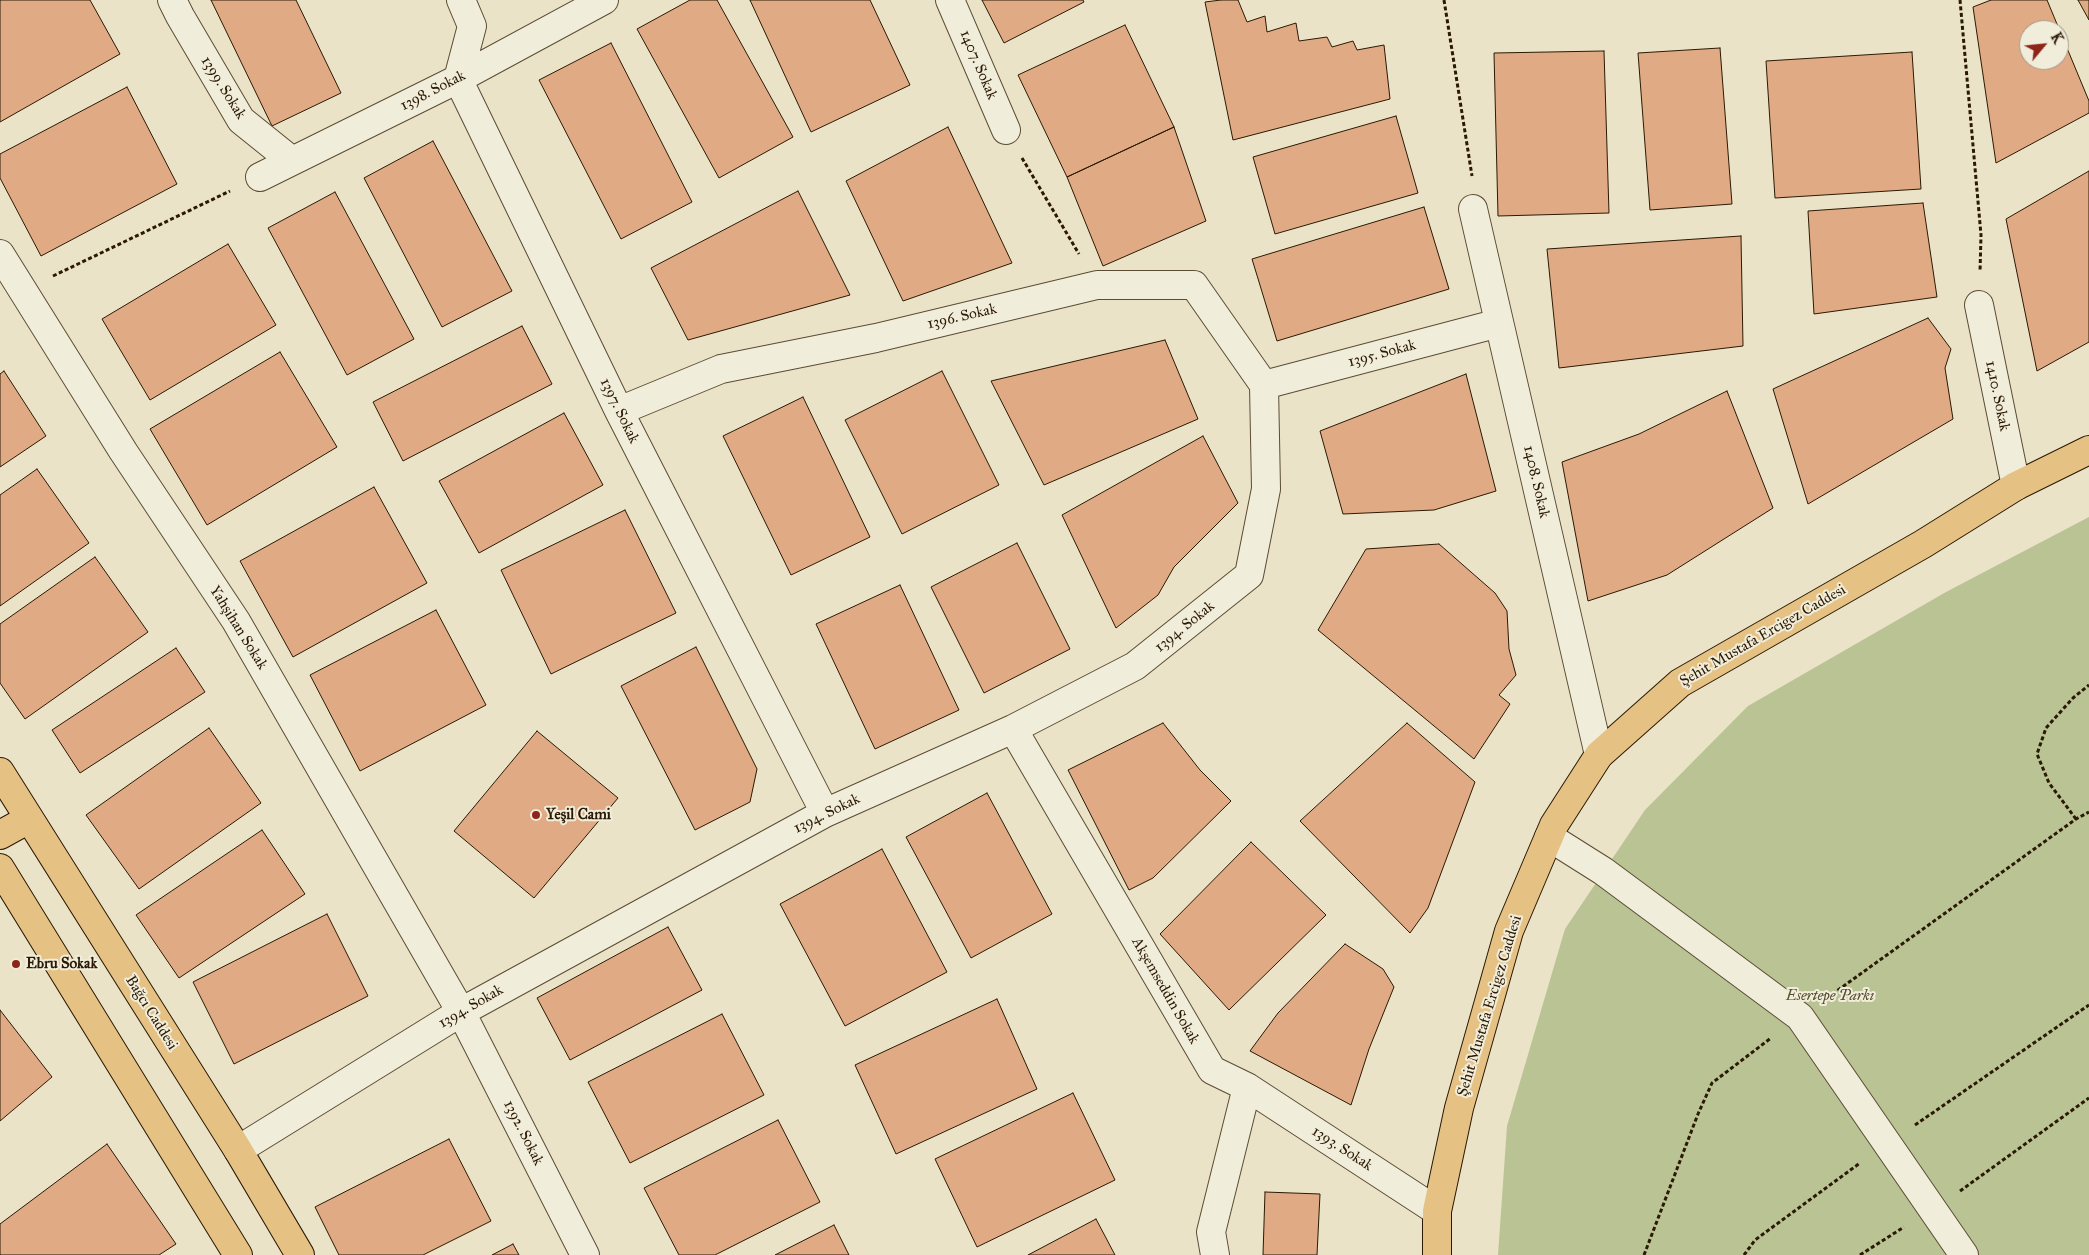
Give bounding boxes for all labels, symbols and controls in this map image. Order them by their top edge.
north arrow [2019,20,2069,70]
street label: 1407. Sokak [955,28,1001,102]
text: K [2047,30,2067,47]
street label: 1399. Sokak [197,53,249,123]
street label: 1398. Sokak [397,67,469,115]
street label: 1396. Sokak [926,300,998,334]
street label: 1395. Sokak [1346,336,1418,372]
street label: 1410. Sokak [1981,359,2013,433]
street label: 1397. Sokak [595,375,643,447]
street label: 1408. Sokak [1519,444,1553,520]
street label: Şehit Mustafa Ercigez Caddesi [1677,581,1849,691]
street label: Yahşihan Sokak [205,583,271,673]
street label: 1394. Sokak [1152,598,1218,656]
street label: 1394. Sokak [791,790,863,838]
place label: Yeşil Cami [546,806,611,824]
marker: Yeşil Cami [530,809,542,821]
street label: Şehit Mustafa Ercigez Caddesi [1454,913,1526,1099]
street label: Akşemseddin Sokak [1127,934,1203,1048]
place label: Ebru Sokak [26,955,97,973]
marker: Ebru Sokak [10,958,22,970]
street label: Bağcı Caddesi [121,972,181,1054]
street label: 1394. Sokak [436,981,506,1033]
park label: Esertepe Parkı [1786,987,1874,1005]
street label: 1392. Sokak [499,1098,547,1168]
street label: 1393. Sokak [1308,1123,1376,1175]

